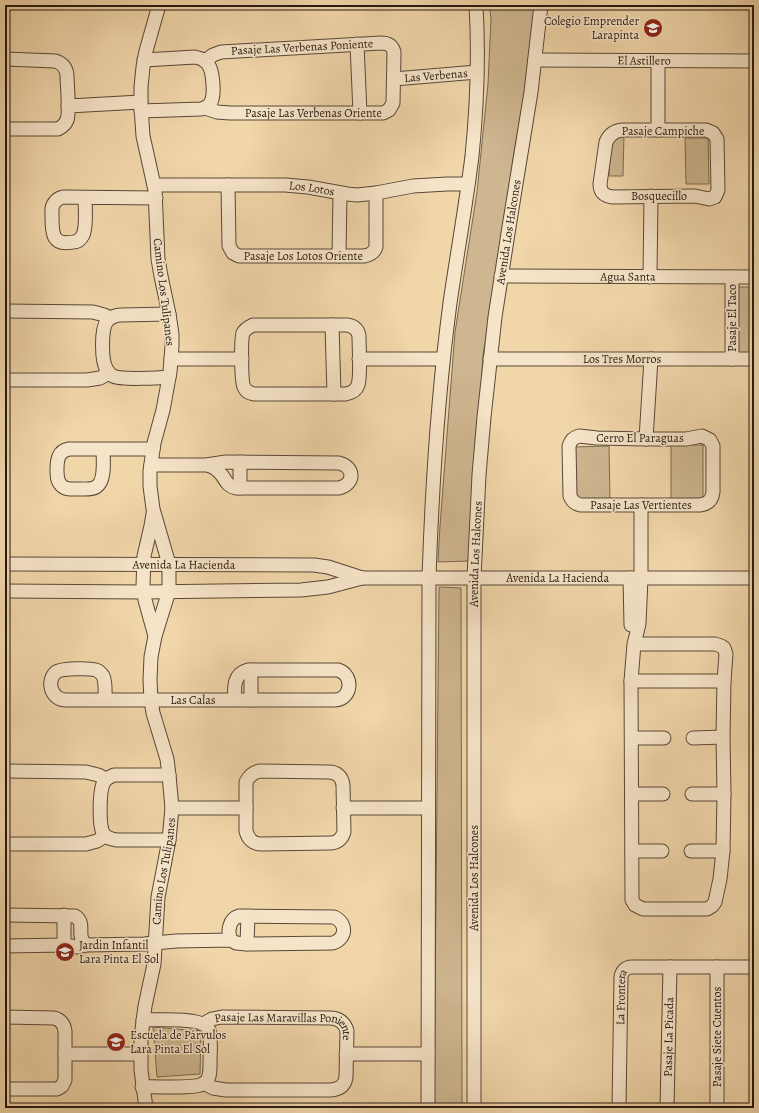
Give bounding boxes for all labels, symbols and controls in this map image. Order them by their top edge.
place label: Colegio Emprender Larapinta [544,13,639,43]
school or university icon: Colegio Emprender Larapinta [642,17,664,39]
street label: Pasaje Las Verbenas Poniente [230,35,374,59]
street label: El Astillero [617,52,671,69]
street label: Las Verbenas [403,65,468,86]
street label: Pasaje Las Verbenas Oriente [245,105,382,121]
street label: Pasaje Campiche [622,123,704,139]
street label: Los Lotos [288,177,336,200]
street label: Avenida Los Halcones [492,178,525,287]
street label: Bosquecillo [631,188,687,204]
street label: Camino Los Tulipanes [149,237,179,347]
street label: Pasaje Los Lotos Oriente [244,248,363,264]
street label: Agua Santa [599,268,656,285]
street label: Pasaje El Taco [724,284,740,352]
street label: Los Tres Morros [583,351,661,367]
street label: Cerro El Paraguas [596,430,684,446]
street label: Pasaje Las Vertientes [590,497,692,513]
street label: Avenida Los Halcones [466,500,486,608]
street label: Avenida La Hacienda [132,556,236,573]
street label: Avenida La Hacienda [505,570,609,586]
street label: Las Calas [170,692,216,708]
street label: Camino Los Tulipanes [148,817,179,925]
street label: Avenida Los Halcones [466,825,482,932]
place label: Jardin Infantil Lara Pinta El Sol [79,937,159,967]
school or university icon: Jardin Infantil Lara Pinta El Sol [54,941,76,963]
street label: La Frontera [612,965,631,1025]
street label: Pasaje Siete Cuentos [709,987,725,1087]
street label: Pasaje La Picada [660,997,677,1077]
street label: Pasaje Las Maravillas Poniente [213,1009,355,1041]
place label: Escuela de Párvulos Lara Pinta El Sol [130,1027,226,1057]
school or university icon: Escuela de Párvulos Lara Pinta El Sol [105,1031,127,1053]

